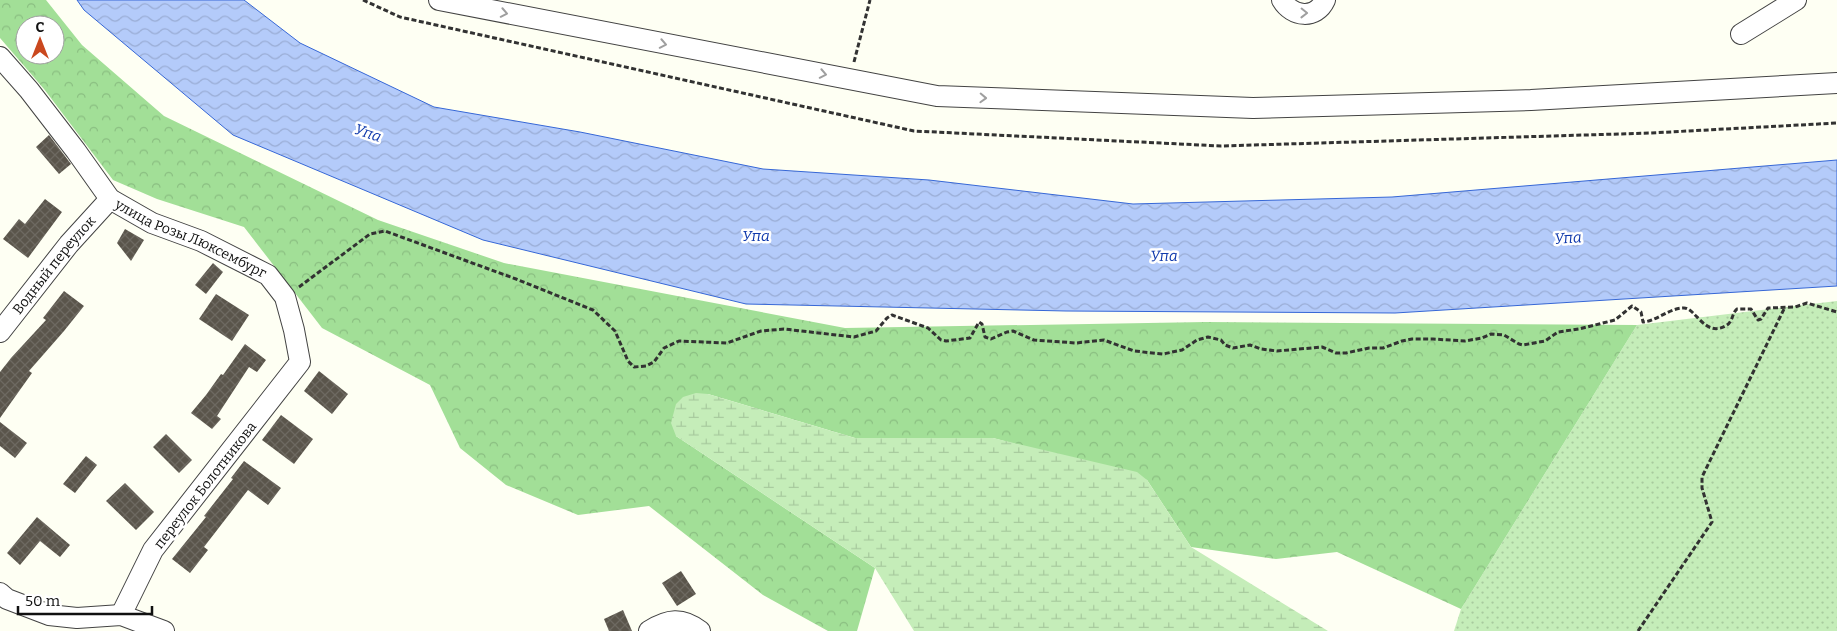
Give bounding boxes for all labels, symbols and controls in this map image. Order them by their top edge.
one-way arrow [499,7,508,18]
one-way arrow [1300,8,1308,18]
north arrow [15,15,65,65]
text: С [36,19,45,36]
one-way arrow [659,38,668,48]
one-way arrow [819,69,827,79]
one-way arrow [980,93,988,103]
water label: Упа [352,120,384,146]
street label: улица Розы Люксембург [111,195,270,282]
street label: Водный переулок [9,212,100,318]
water label: Упа [742,227,770,245]
water label: Упа [1554,228,1582,248]
water label: Упа [1150,247,1178,265]
street label: переулок Болотникова [151,418,260,552]
scale bar [18,584,151,616]
text: 50 m [25,592,61,610]

